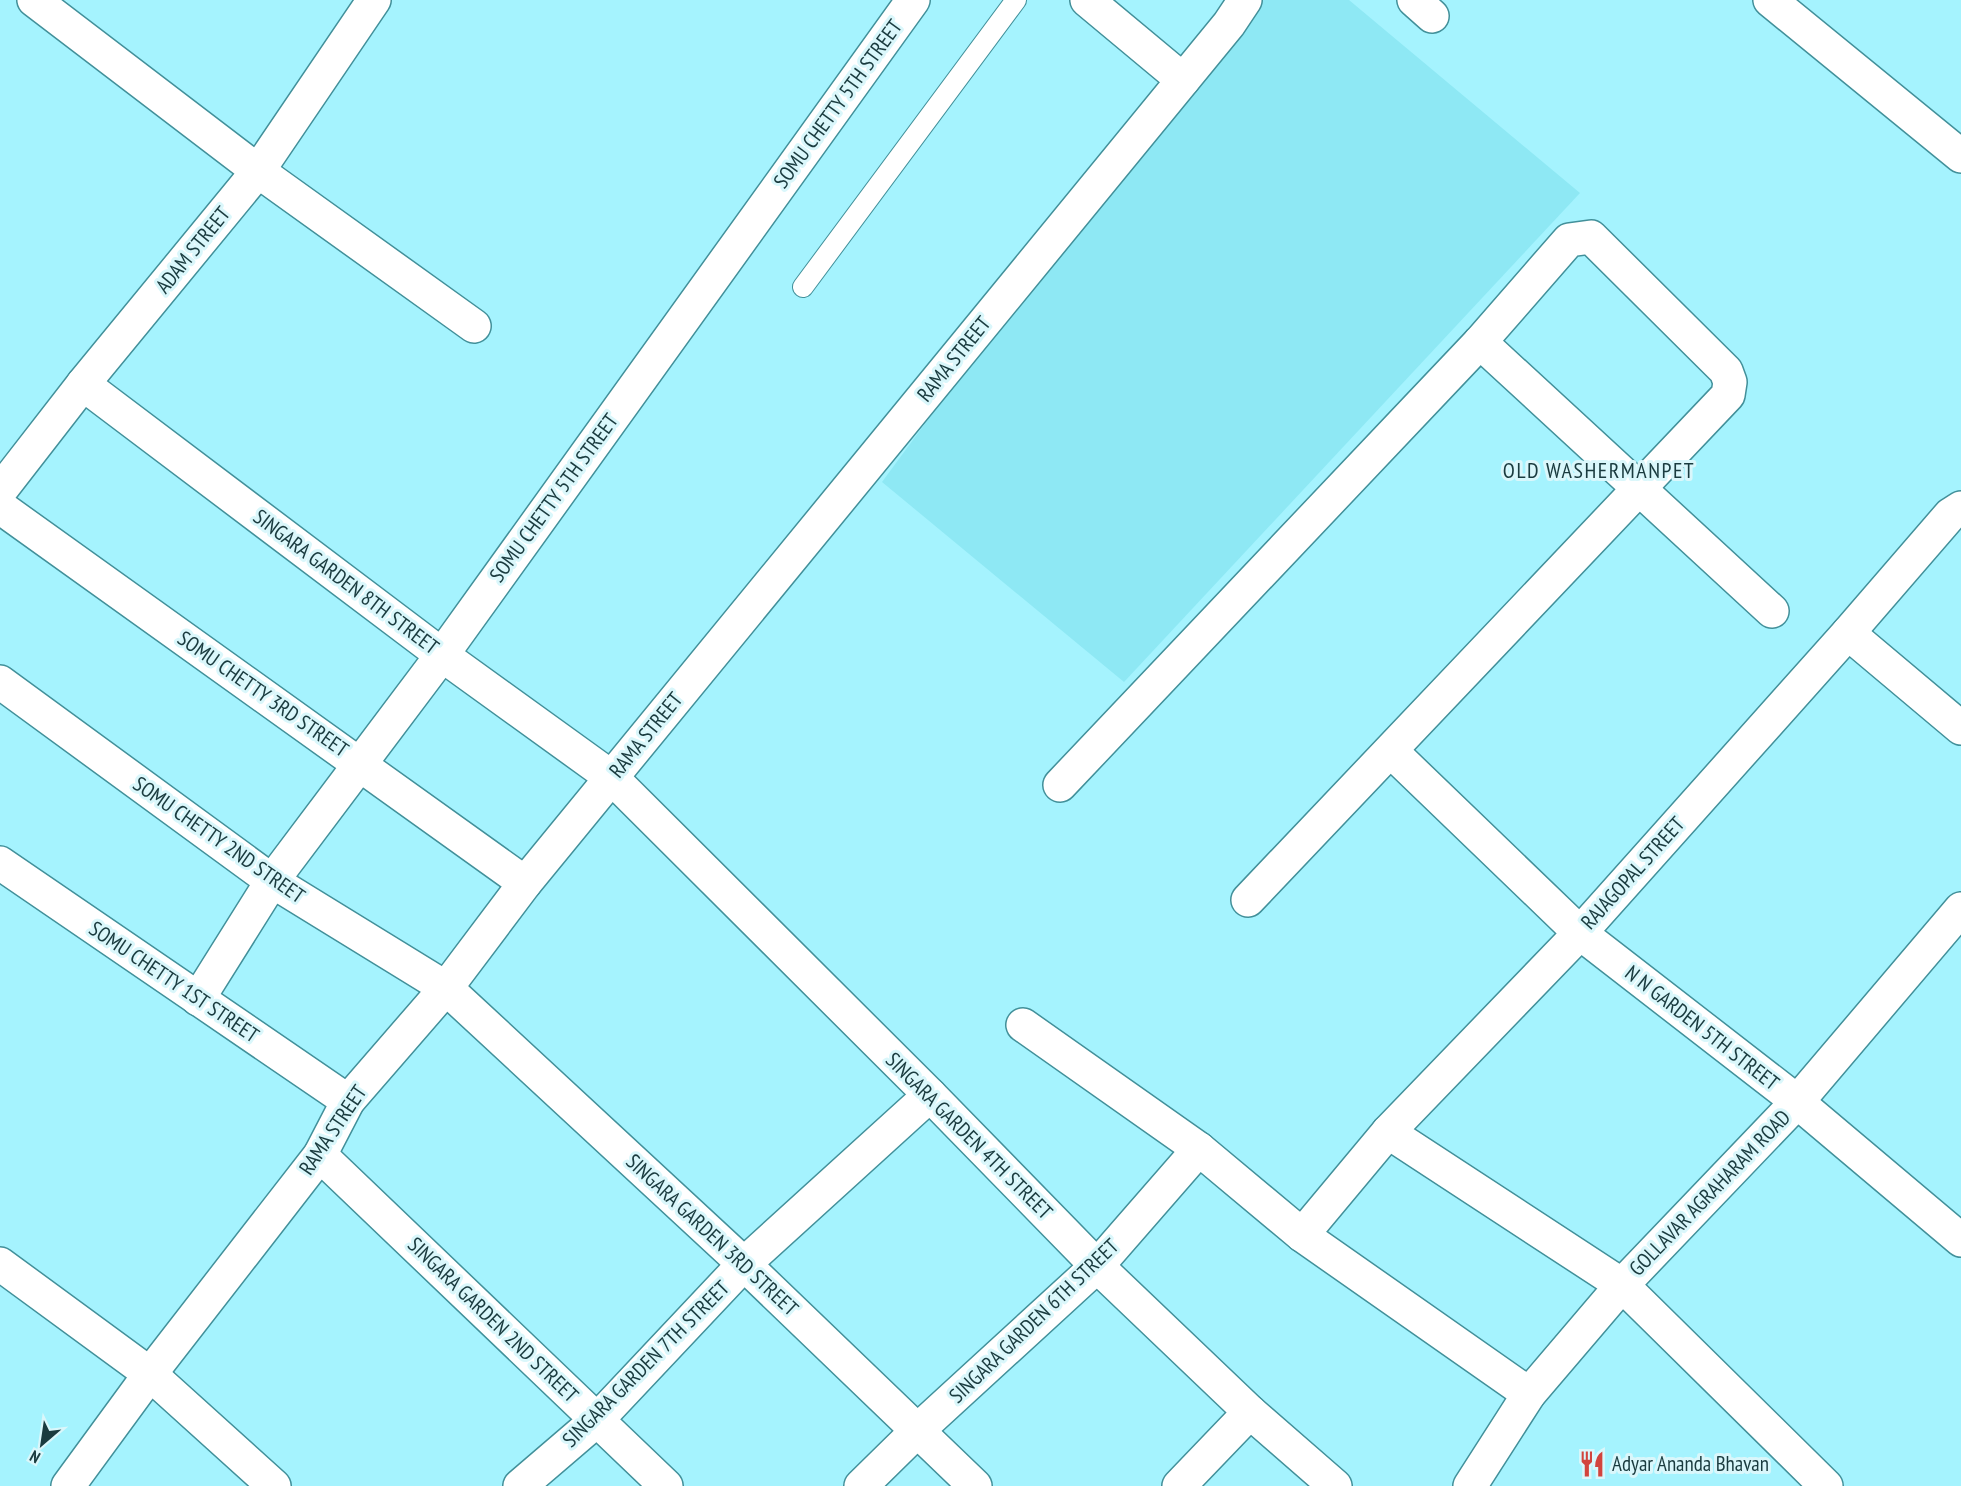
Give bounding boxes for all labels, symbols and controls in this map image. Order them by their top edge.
street label: SOMU CHETTY 5TH STREET [767,14,908,193]
street label: ADAM STREET [149,200,236,299]
street label: RAMA STREET [911,310,997,407]
street label: SOMU CHETTY 5TH STREET [483,408,624,587]
district label: OLD WASHERMANPET [1503,456,1695,484]
street label: SINGARA GARDEN 8TH STREET [248,503,445,661]
street label: SOMU CHETTY 3RD STREET [173,624,354,763]
street label: RAMA STREET [603,686,689,783]
street label: SOMU CHETTY 2ND STREET [128,770,311,909]
street label: RAJAGOPAL STREET [1575,810,1691,935]
street label: SOMU CHETTY 1ST STREET [84,915,265,1049]
street label: N N GARDEN 5TH STREET [1620,959,1785,1096]
street label: SINGARA GARDEN 4TH STREET [880,1046,1059,1225]
street label: RAMA STREET [293,1079,373,1180]
street label: GOLLAVAR AGRAHARAM ROAD [1623,1104,1796,1281]
street label: SINGARA GARDEN 3RD STREET [621,1148,805,1322]
street label: SINGARA GARDEN 2ND STREET [402,1231,585,1409]
street label: SINGARA GARDEN 6TH STREET [943,1232,1124,1409]
street label: SINGARA GARDEN 7TH STREET [556,1274,735,1453]
north arrow [12,1414,72,1474]
text: N [26,1446,43,1468]
restaurant icon: Adyar Ananda Bhavan [1577,1449,1607,1479]
place label: Adyar Ananda Bhavan [1612,1450,1769,1477]

